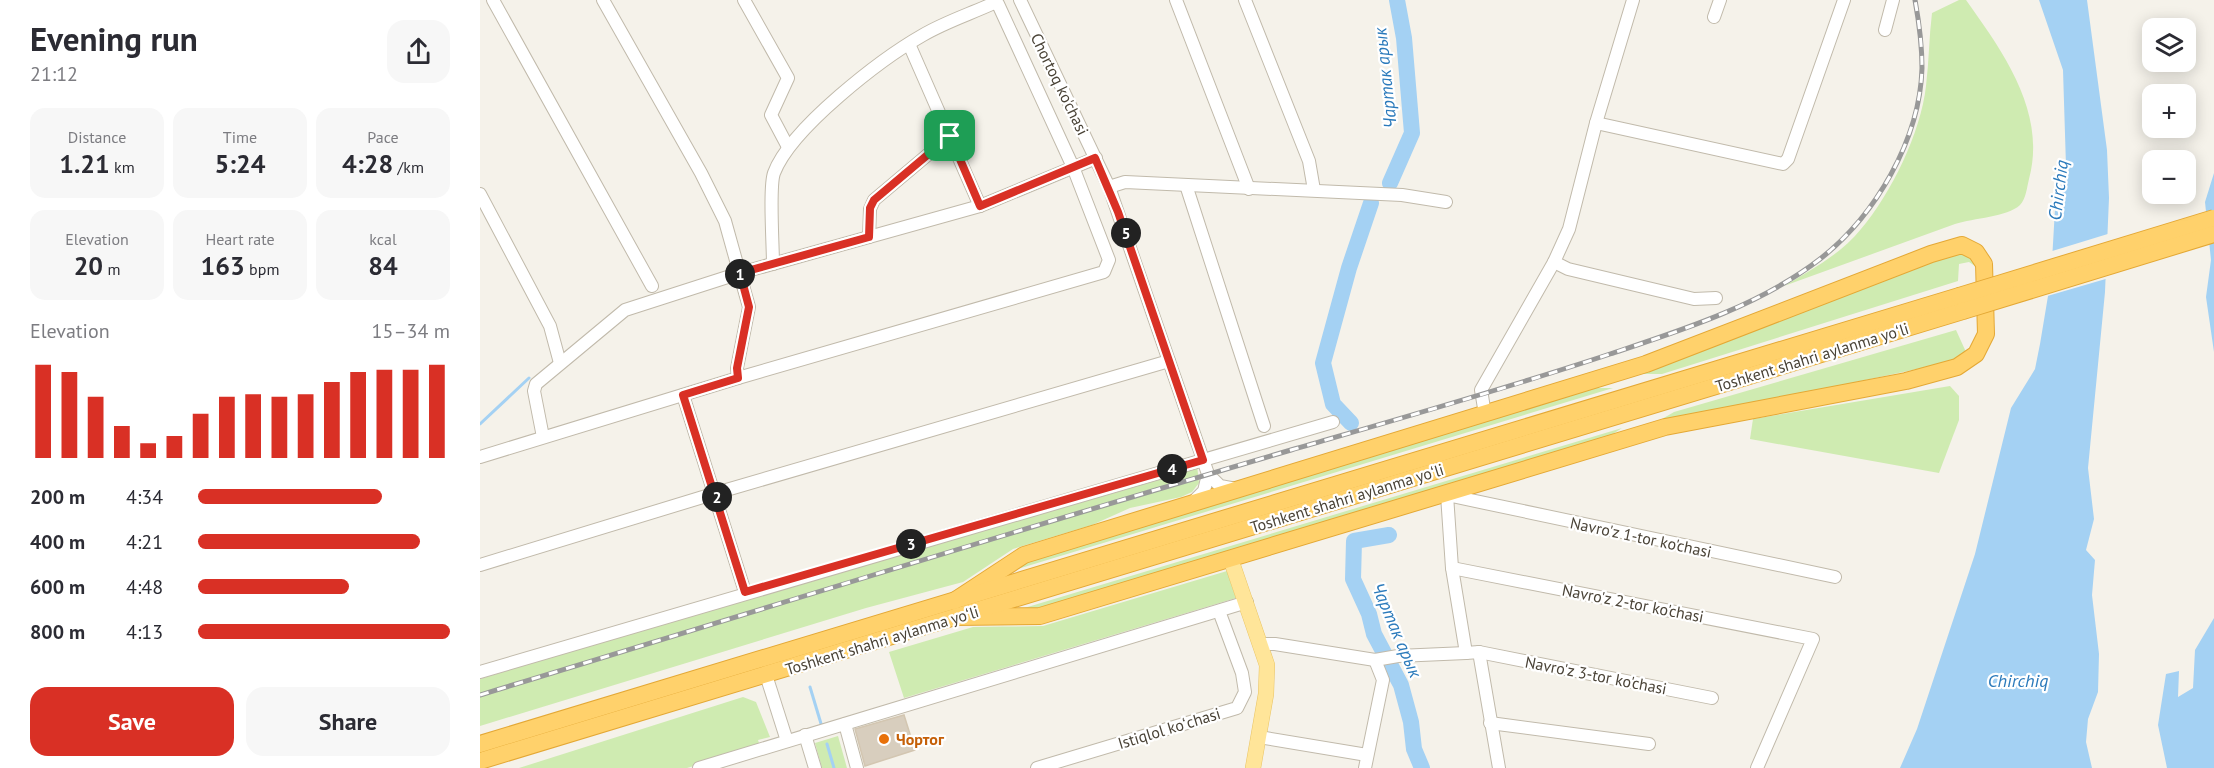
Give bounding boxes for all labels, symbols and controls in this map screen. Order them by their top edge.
text: Evening run [30,17,198,60]
map controls [2142,18,2196,204]
button: layers [2142,18,2196,72]
button: share [387,20,450,83]
water label: Чартак арык [1368,26,1402,130]
street label: Chortoq ko'chasi [1027,30,1093,138]
text: 21:12 [30,61,78,87]
button: + [2142,84,2196,138]
pin [924,110,975,161]
icon: arrive [933,119,966,152]
text: Distance [68,127,126,147]
text: Time [223,127,257,147]
text: Pace [367,127,399,147]
text: 1.21 [59,147,110,180]
text: 5:24 [214,147,266,180]
text: 4:28 [342,147,393,180]
button: − [2142,150,2196,204]
text: km [110,157,135,177]
text: /km [393,157,424,177]
water label: Chirchiq [2043,158,2073,222]
pin: 5 [1111,218,1141,248]
text: 5 [1121,223,1131,243]
text: Elevation [65,229,129,249]
text: Heart rate [205,229,275,249]
text: kcal [369,229,397,249]
text: 20 [74,249,103,282]
text: 163 [201,249,245,282]
text: 84 [368,249,398,282]
text: m [103,259,120,279]
text: bpm [245,259,279,279]
pin: 1 [725,259,755,289]
text: 1 [735,264,745,284]
text: Elevation [30,318,110,344]
text: 15–34 m [372,318,450,344]
street label: Toshkent shahri aylanma yoʻli [1713,318,1911,396]
pin: 4 [1157,454,1187,484]
text: 4 [1167,459,1177,479]
street label: Toshkent shahri aylanma yoʻli [1248,459,1446,537]
pin: 2 [702,482,732,512]
text: 200 m [30,484,85,510]
text: 4:34 [126,484,163,510]
text: 2 [712,487,722,507]
street label: Navro'z 1-tor ko'chasi [1568,512,1714,562]
text: 400 m [30,529,85,555]
text: 4:21 [126,529,163,555]
pin: 3 [896,529,926,559]
text: 3 [906,534,916,554]
text: 600 m [30,574,85,600]
text: 4:48 [126,574,163,600]
water label: Чартак арык [1367,579,1428,682]
street label: Navro'z 2-tor ko'chasi [1560,579,1706,627]
street label: Toshkent shahri aylanma yoʻli [783,601,981,679]
text: 800 m [30,619,85,645]
text: 4:13 [126,619,163,645]
street label: Navro'z 3-tor ko'chasi [1523,651,1669,699]
water label: Chirchiq [1988,669,2048,692]
button: Save [30,687,234,756]
button: Share [246,687,450,756]
street label: Istiqlol koʻchasi [1115,703,1223,753]
place label: Чортог [896,729,945,749]
marker: Чортог [877,732,891,746]

